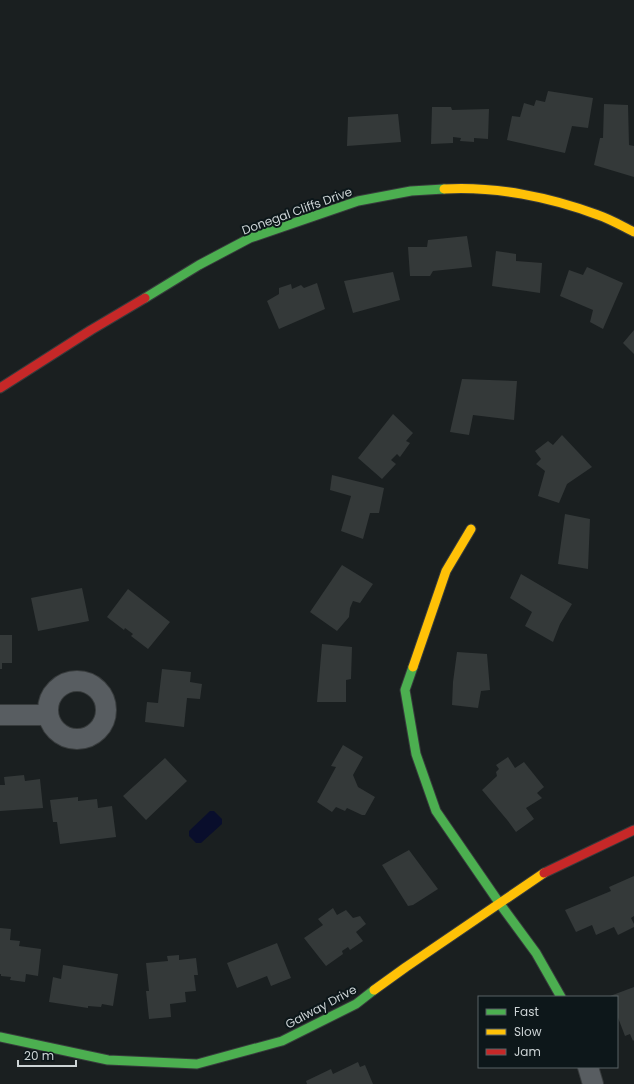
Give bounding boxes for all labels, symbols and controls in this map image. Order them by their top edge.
street label: Donegal Cliffs Drive [239,183,354,238]
street label: Galway Drive [282,981,359,1032]
legend [478,996,618,1068]
text: Fast [514,1003,539,1020]
text: Slow [514,1023,542,1040]
scale bar [18,1042,76,1068]
text: Jam [514,1043,541,1060]
text: 20 m [24,1047,54,1064]

